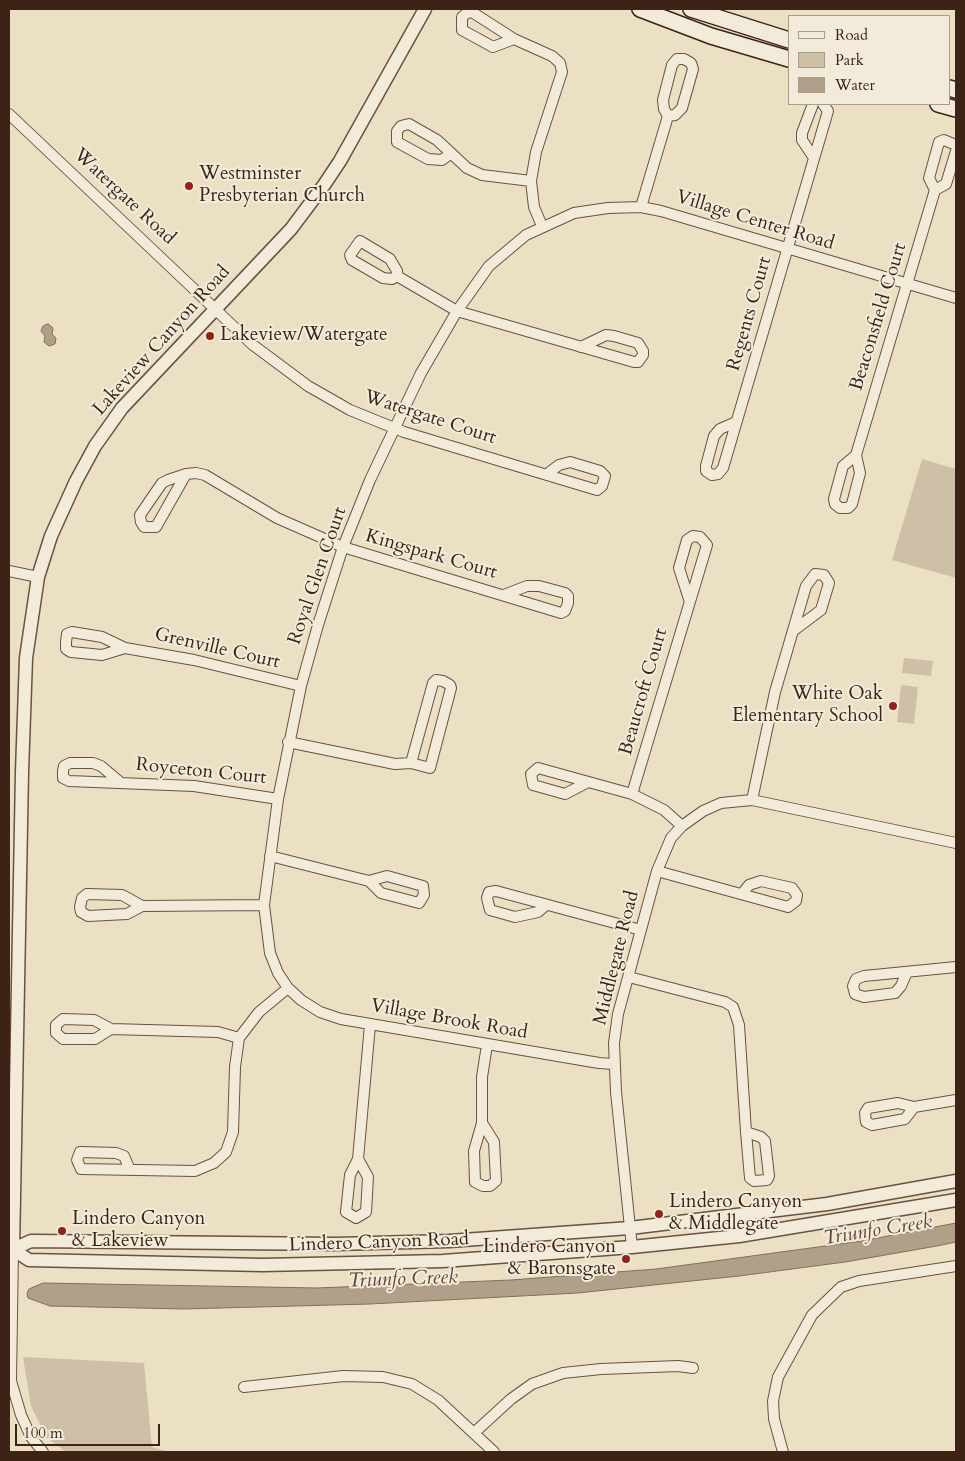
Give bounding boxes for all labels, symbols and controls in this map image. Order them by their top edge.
legend [788,15,950,105]
text: Road [835,25,868,45]
text: Park [835,50,864,70]
text: Water [835,75,875,95]
street label: Watergate Road [68,144,180,250]
place label: Westminster Presbyterian Church [199,164,365,208]
marker: Westminster Presbyterian Church [183,180,195,192]
street label: Village Center Road [673,186,837,256]
street label: Beaconsfield Court [846,240,912,394]
street label: Regents Court [723,254,777,374]
street label: Lakeview Canyon Road [89,261,235,421]
place label: Lakeview/Watergate [220,325,388,347]
marker: Lakeview/Watergate [204,330,216,342]
street label: Watergate Court [361,386,499,450]
street label: Royal Glen Court [284,504,352,648]
street label: Kingspark Court [363,525,499,585]
street label: Grenville Court [152,624,282,674]
street label: Beaucroft Court [615,626,673,758]
place label: White Oak Elementary School [732,684,883,728]
marker: White Oak Elementary School [887,700,899,712]
street label: Royceton Court [135,754,267,790]
street label: Middlegate Road [589,889,645,1027]
street label: Village Brook Road [369,995,529,1045]
place label: Lindero Canyon & Middlegate [669,1192,802,1236]
marker: Lindero Canyon & Middlegate [653,1208,665,1220]
place label: Lindero Canyon & Lakeview [72,1209,205,1253]
water label: Triunfo Creek [822,1211,934,1251]
marker: Lindero Canyon & Lakeview [56,1225,68,1237]
street label: Lindero Canyon Road [289,1228,469,1258]
place label: Lindero Canyon & Baronsgate [483,1237,616,1281]
marker: Lindero Canyon & Baronsgate [620,1253,632,1265]
water label: Triunfo Creek [348,1266,458,1294]
scale bar [18,1414,162,1446]
text: 100 m [23,1423,63,1443]

